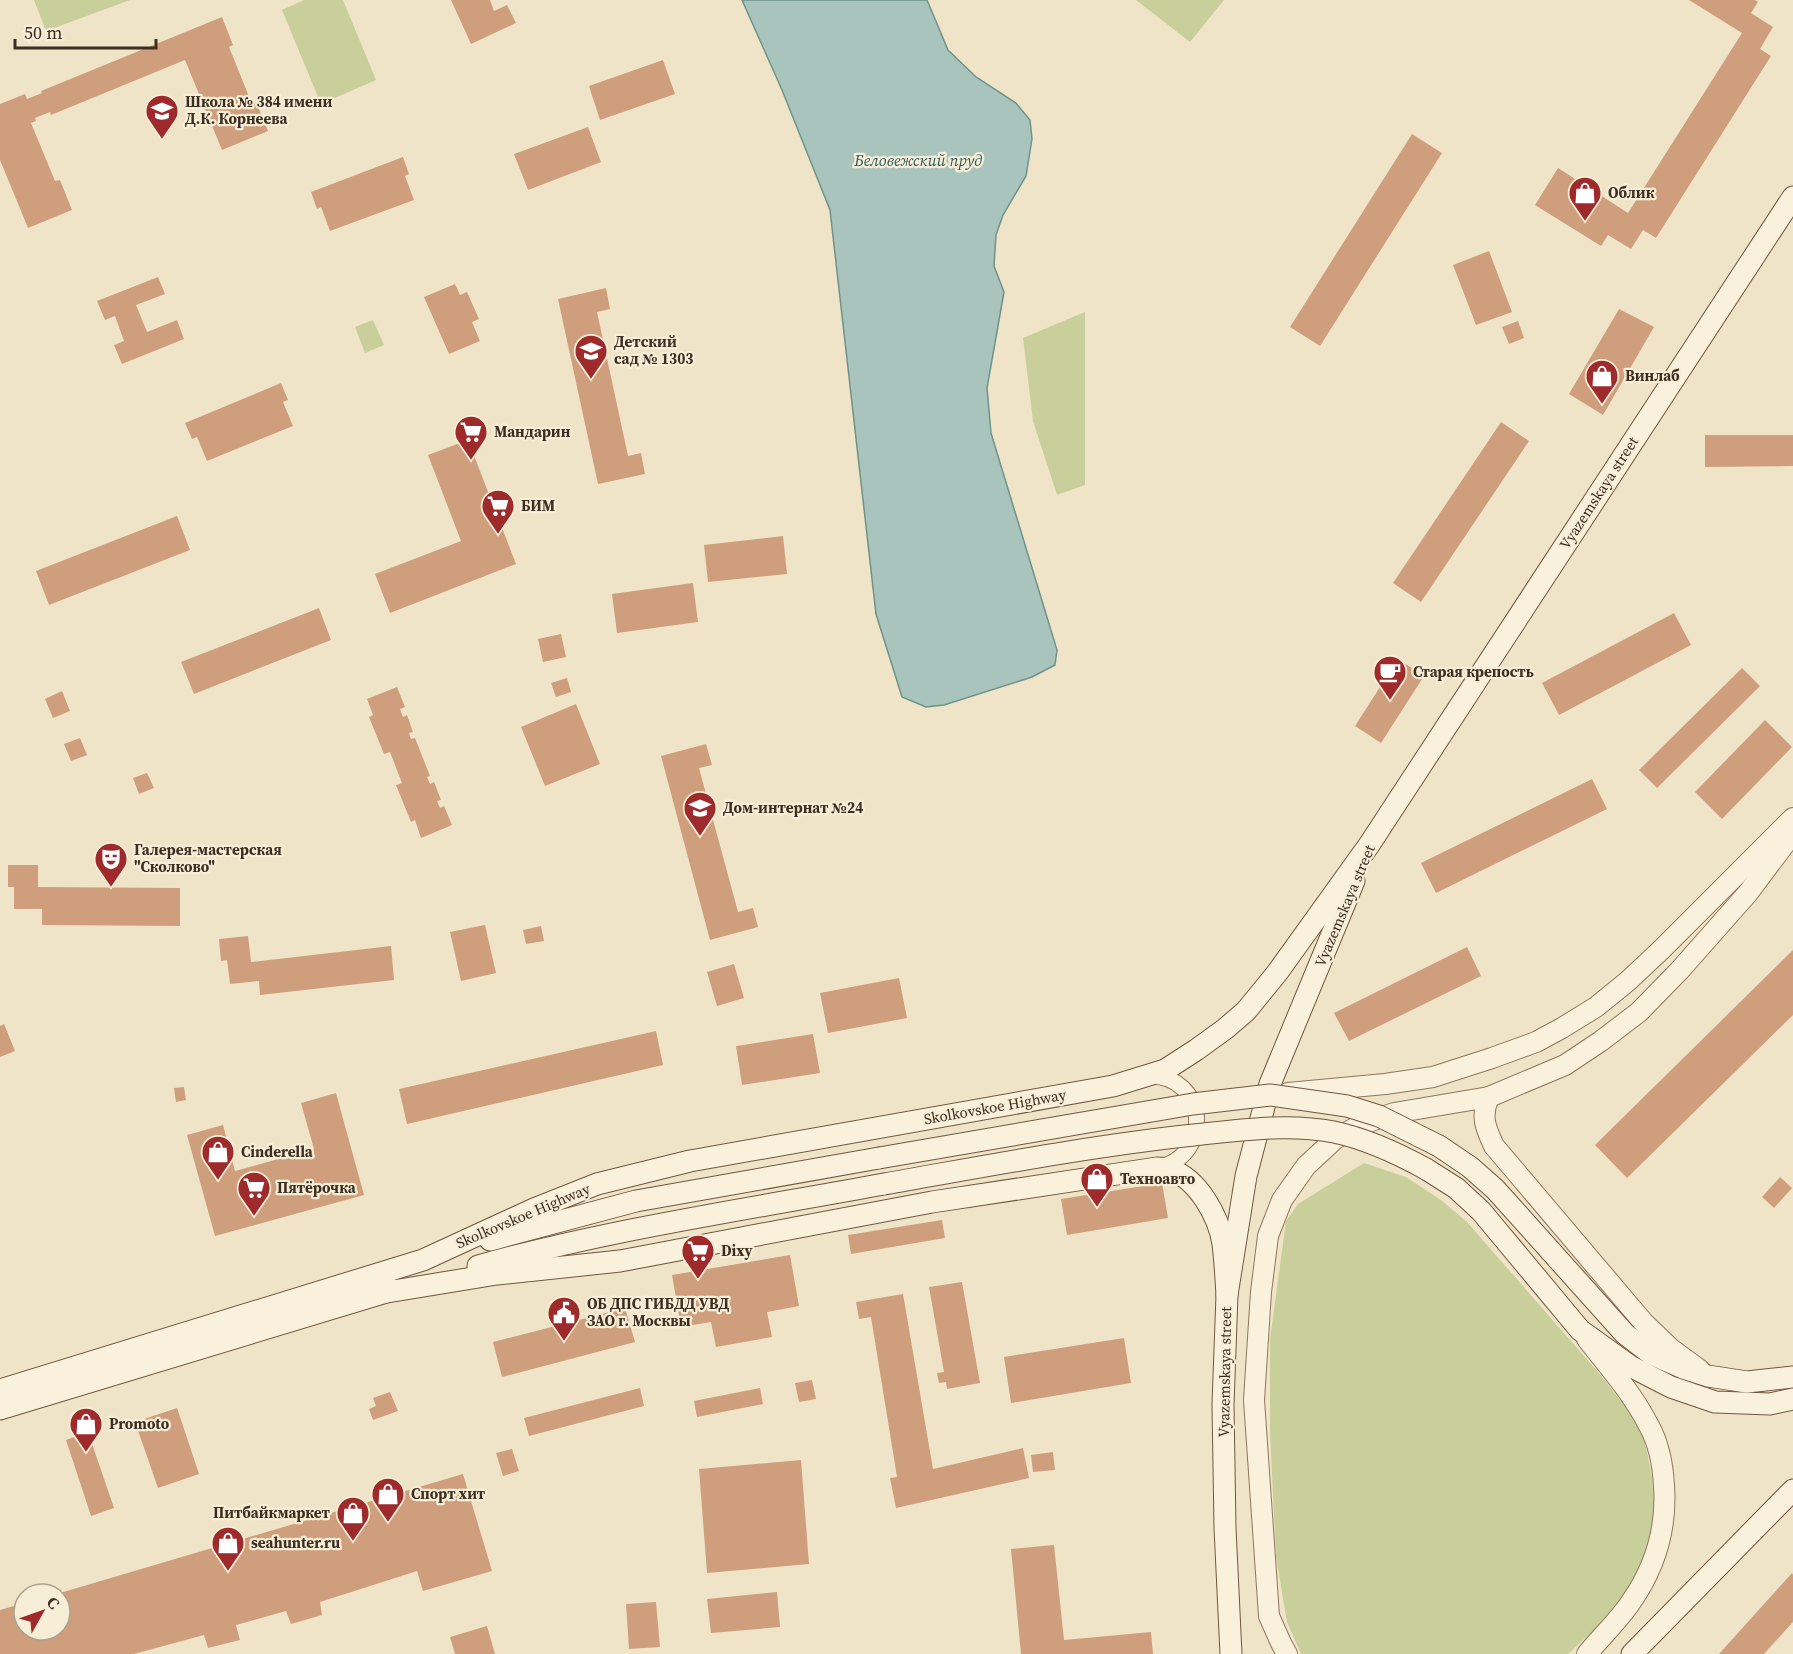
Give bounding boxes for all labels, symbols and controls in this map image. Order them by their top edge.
scale bar [15,12,156,50]
text: 50 m [24,20,62,45]
place label: Школа № 384 имени Д.К. Корнеева [185,91,333,129]
school or university icon: Школа № 384 имени Д.К. Корнеева [144,93,180,140]
water label: Беловежский пруд [853,149,982,171]
shop icon: Облик [1567,175,1603,222]
place label: Облик [1608,182,1655,203]
place label: Детский сад № 1303 [614,331,693,369]
school or university icon: Детский сад № 1303 [573,333,609,380]
shop icon: Винлаб [1584,358,1620,405]
place label: Винлаб [1625,365,1680,386]
supermarket icon: Мандарин [453,414,489,461]
place label: Мандарин [494,421,571,442]
street label: Vyazemskaya street [1554,432,1643,553]
supermarket icon: БИМ [480,488,516,535]
place label: БИМ [521,495,555,516]
cafe icon: Старая крепость [1372,654,1408,701]
place label: Старая крепость [1413,661,1534,682]
school or university icon: Дом-интернат №24 [682,790,718,837]
place label: Дом-интернат №24 [723,797,863,818]
place label: Галерея-мастерская "Сколково" [134,839,282,877]
theatre icon: Галерея-мастерская "Сколково" [93,841,129,888]
street label: Vyazemskaya street [1309,841,1380,970]
street label: Skolkovskoe Highway [922,1084,1068,1129]
shop icon: Cinderella [200,1134,236,1181]
place label: Cinderella [241,1141,314,1162]
shop icon: Техноавто [1079,1161,1115,1208]
place label: Техноавто [1120,1168,1196,1189]
supermarket icon: Пятёрочка [236,1170,272,1217]
place label: Пятёрочка [277,1177,357,1198]
street label: Skolkovskoe Highway [452,1178,594,1253]
supermarket icon: Dixy [680,1233,716,1280]
place label: Dixy [721,1240,753,1261]
place label: ОБ ДПС ГИБДД УВД ЗАО г. Москвы [587,1293,730,1331]
public building icon: ОБ ДПС ГИБДД УВД ЗАО г. Москвы [546,1295,582,1342]
street label: Vyazemskaya street [1213,1306,1236,1438]
shop icon: Promoto [68,1406,104,1453]
place label: Promoto [109,1413,170,1434]
shop icon: Спорт хит [370,1476,406,1523]
place label: Спорт хит [411,1483,486,1504]
shop icon: Питбайкмаркет [335,1495,371,1542]
place label: Питбайкмаркет [213,1502,331,1523]
shop icon: seahunter.ru [210,1525,246,1572]
place label: seahunter.ru [251,1532,340,1553]
north arrow [12,1582,72,1642]
text: С [42,1591,65,1613]

